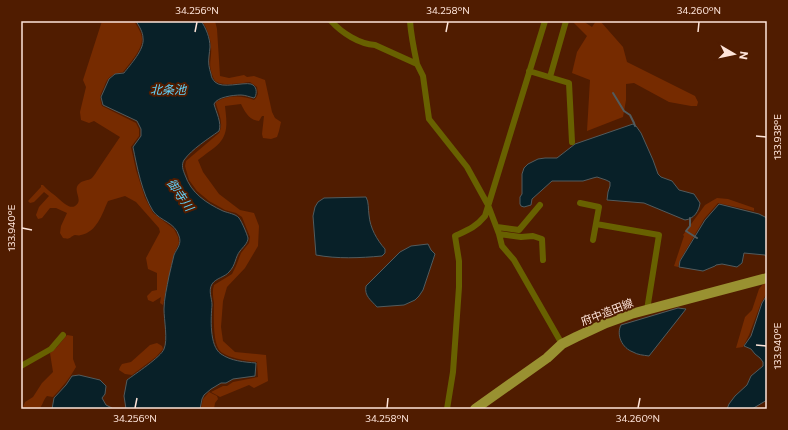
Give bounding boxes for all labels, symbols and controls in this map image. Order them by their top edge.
text: 34.256°N [175,4,219,16]
text: 34.258°N [426,4,470,16]
text: 34.260°N [677,4,721,16]
north arrow [714,34,754,74]
text: N [737,51,751,61]
water label: 北条池 [150,82,187,96]
text: 133.938°E [771,114,783,160]
water label: 御寺川 [165,176,198,215]
text: 133.940°E [5,204,17,251]
street label: 府中造田線 [579,296,635,327]
text: 133.940°E [771,322,783,369]
text: 34.256°N [113,412,157,424]
text: 34.258°N [365,412,409,424]
text: 34.260°N [616,412,660,424]

